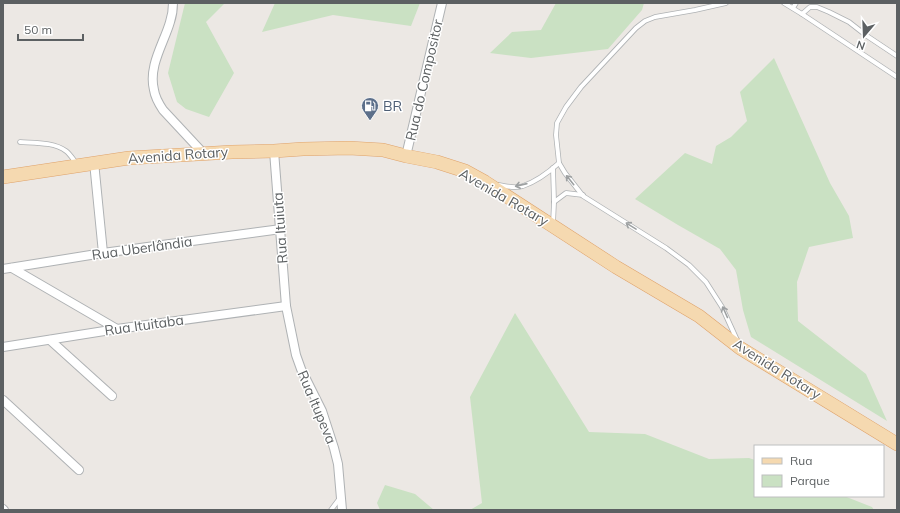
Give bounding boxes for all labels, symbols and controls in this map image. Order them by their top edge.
scale bar [18,16,83,42]
north arrow [844,16,884,56]
street label: Rua do Compositor [401,17,447,142]
text: 50 m [24,22,52,37]
text: N [855,37,867,53]
fuel station icon: BR [360,96,380,121]
place label: BR [383,97,403,115]
street label: Avenida Rotary [127,142,229,167]
street label: Avenida Rotary [456,164,553,230]
one-way arrow [566,174,575,185]
one-way arrow [515,182,528,190]
street label: Rua Ituiuta [269,192,291,264]
one-way arrow [625,221,637,229]
street label: Rua Uberlândia [91,232,193,264]
one-way arrow [721,307,728,319]
street label: Rua Ituitaba [103,311,185,339]
street label: Avenida Rotary [730,335,825,404]
street label: Rua Itupeva [293,368,341,446]
legend [754,445,884,497]
text: Rua [790,453,812,468]
text: Parque [790,473,830,488]

